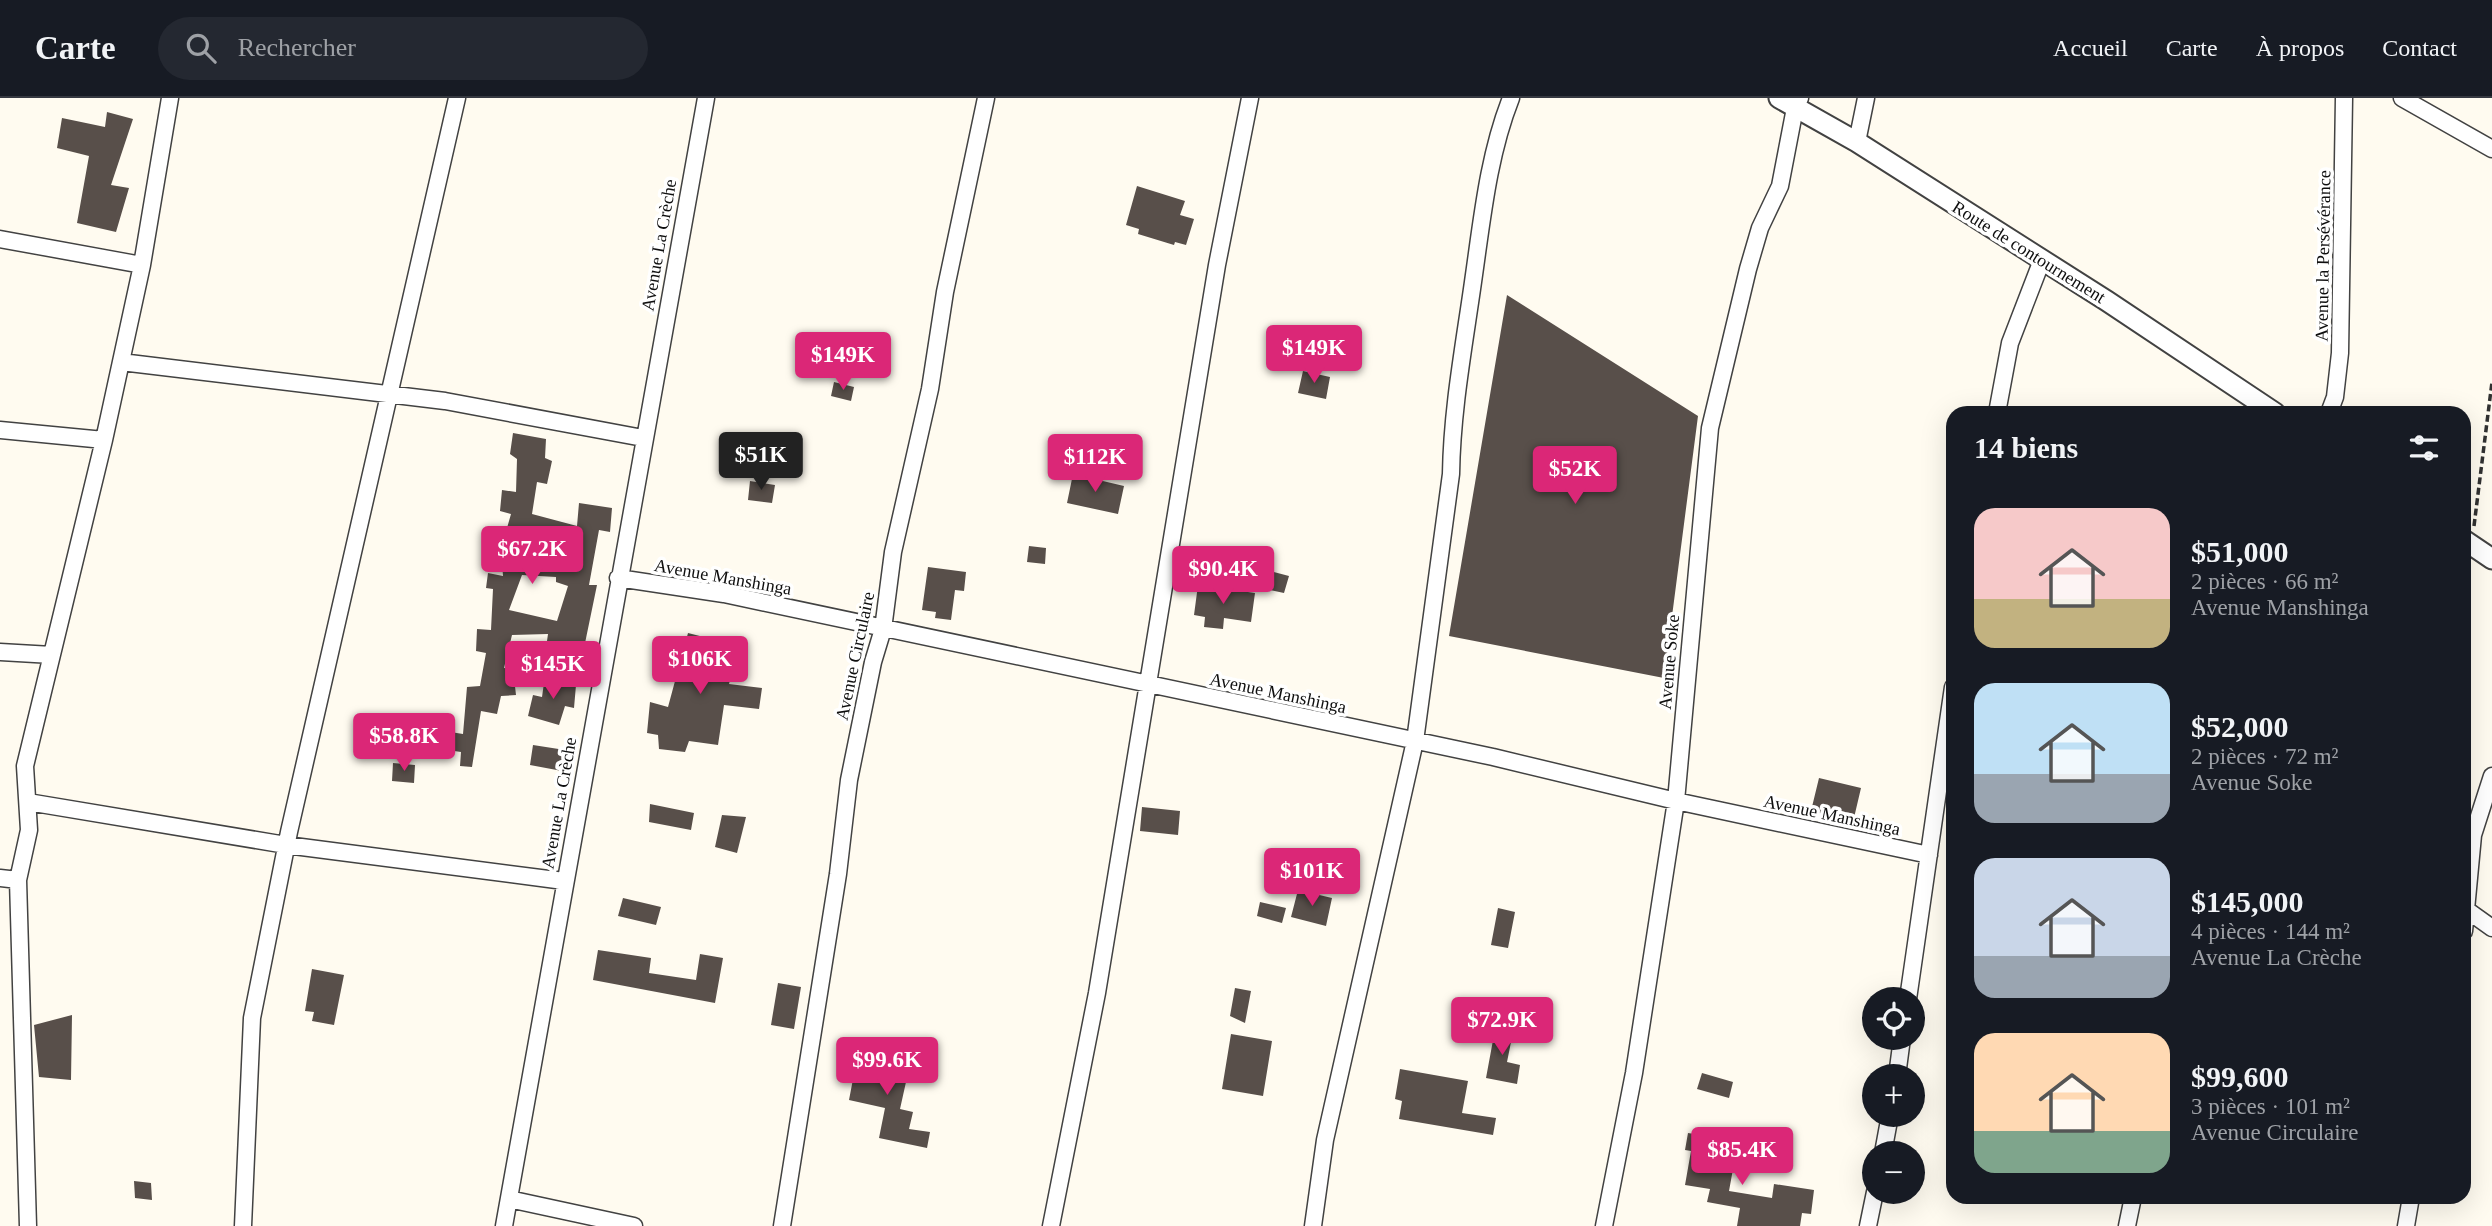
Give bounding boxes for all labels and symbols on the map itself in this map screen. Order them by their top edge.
street label: Avenue la Persévérance [2312,170,2334,342]
street label: Avenue La Crèche [638,177,680,313]
street label: Route de contournement [1949,197,2109,307]
pin: $149K [1265,326,1363,385]
pin: $149K [794,332,892,392]
pin: $51K [720,432,802,492]
pin: $112K [1046,434,1144,494]
pin: $52K [1534,446,1616,506]
pin: $67.2K [475,526,589,586]
pin: $90.4K [1166,546,1280,606]
street label: Avenue Manshinga [653,555,793,599]
street label: Avenue Circulaire [832,590,878,722]
street label: Avenue Soke [1655,614,1683,710]
pin: $106K [651,636,749,696]
pin: $145K [504,642,602,701]
street label: Avenue Manshinga [1208,669,1348,717]
pin: $58.8K [347,714,461,773]
street label: Avenue La Crèche [538,735,580,871]
street label: Avenue Manshinga [1762,791,1902,839]
pin: $101K [1263,848,1361,908]
pin: $72.9K [1445,998,1559,1057]
pin: $99.6K [830,1038,944,1097]
pin: $85.4K [1685,1128,1799,1187]

